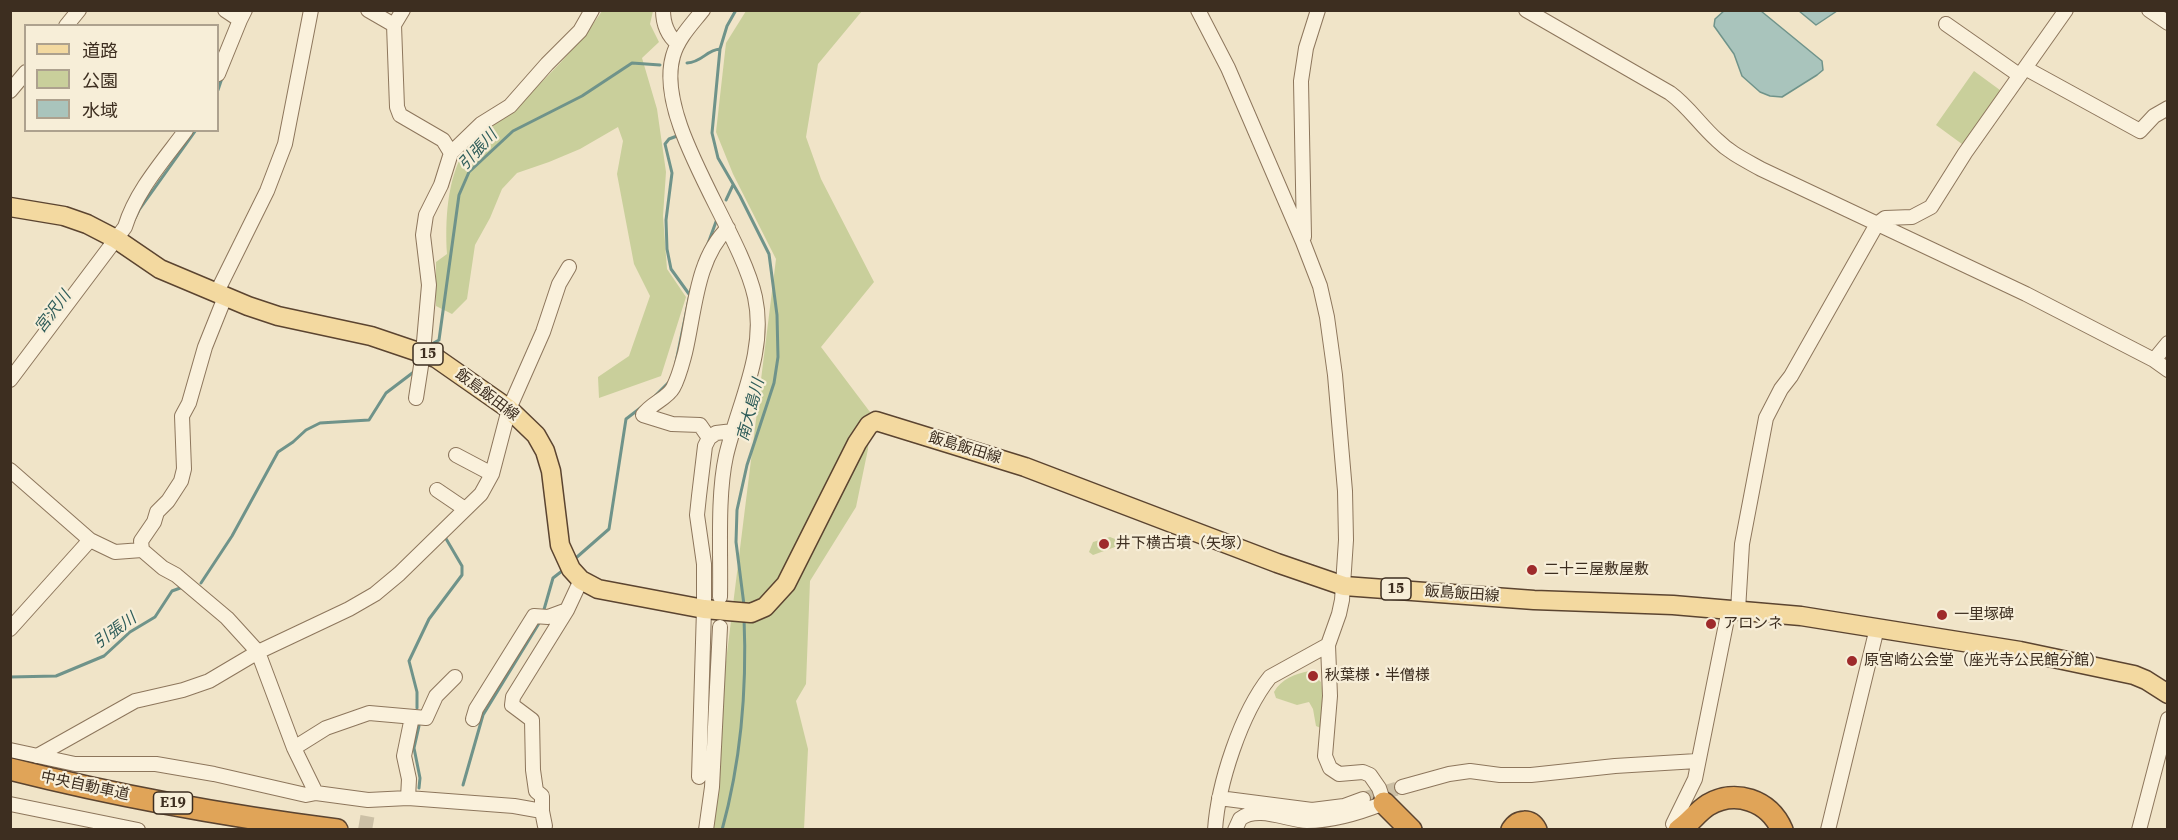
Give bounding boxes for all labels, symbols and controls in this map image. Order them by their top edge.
legend [24,24,219,132]
text: 道路 [82,39,118,62]
text: 公園 [82,69,118,92]
text: 水域 [82,99,118,122]
water label: 引張川 [455,126,501,174]
water label: 宮沢川 [31,287,75,337]
road number: 15 [413,343,443,365]
street label: 飯島飯田線 [452,365,522,425]
water label: 南大島川 [733,377,769,443]
street label: 飯島飯田線 [927,428,1003,468]
place label: 井下横古墳（矢塚） [1116,535,1251,553]
marker: 井下横古墳（矢塚） [1097,537,1111,551]
place label: 二十三屋敷屋敷 [1544,561,1649,579]
marker: 二十三屋敷屋敷 [1525,563,1539,577]
road number: 15 [1381,578,1411,600]
street label: 飯島飯田線 [1424,582,1500,606]
place label: 一里塚碑 [1954,606,2014,624]
marker: 一里塚碑 [1935,608,1949,622]
water label: 引張川 [90,609,140,653]
place label: アロンネ [1723,615,1783,633]
marker: アロンネ [1704,617,1718,631]
place label: 原宮崎公会堂（座光寺公民館分館） [1864,652,2104,670]
marker: 原宮崎公会堂（座光寺公民館分館） [1845,654,1859,668]
place label: 秋葉様・半僧様 [1325,667,1430,685]
marker: 秋葉様・半僧様 [1306,669,1320,683]
street label: 中央自動車道 [39,768,131,804]
road number: E19 [154,792,192,814]

